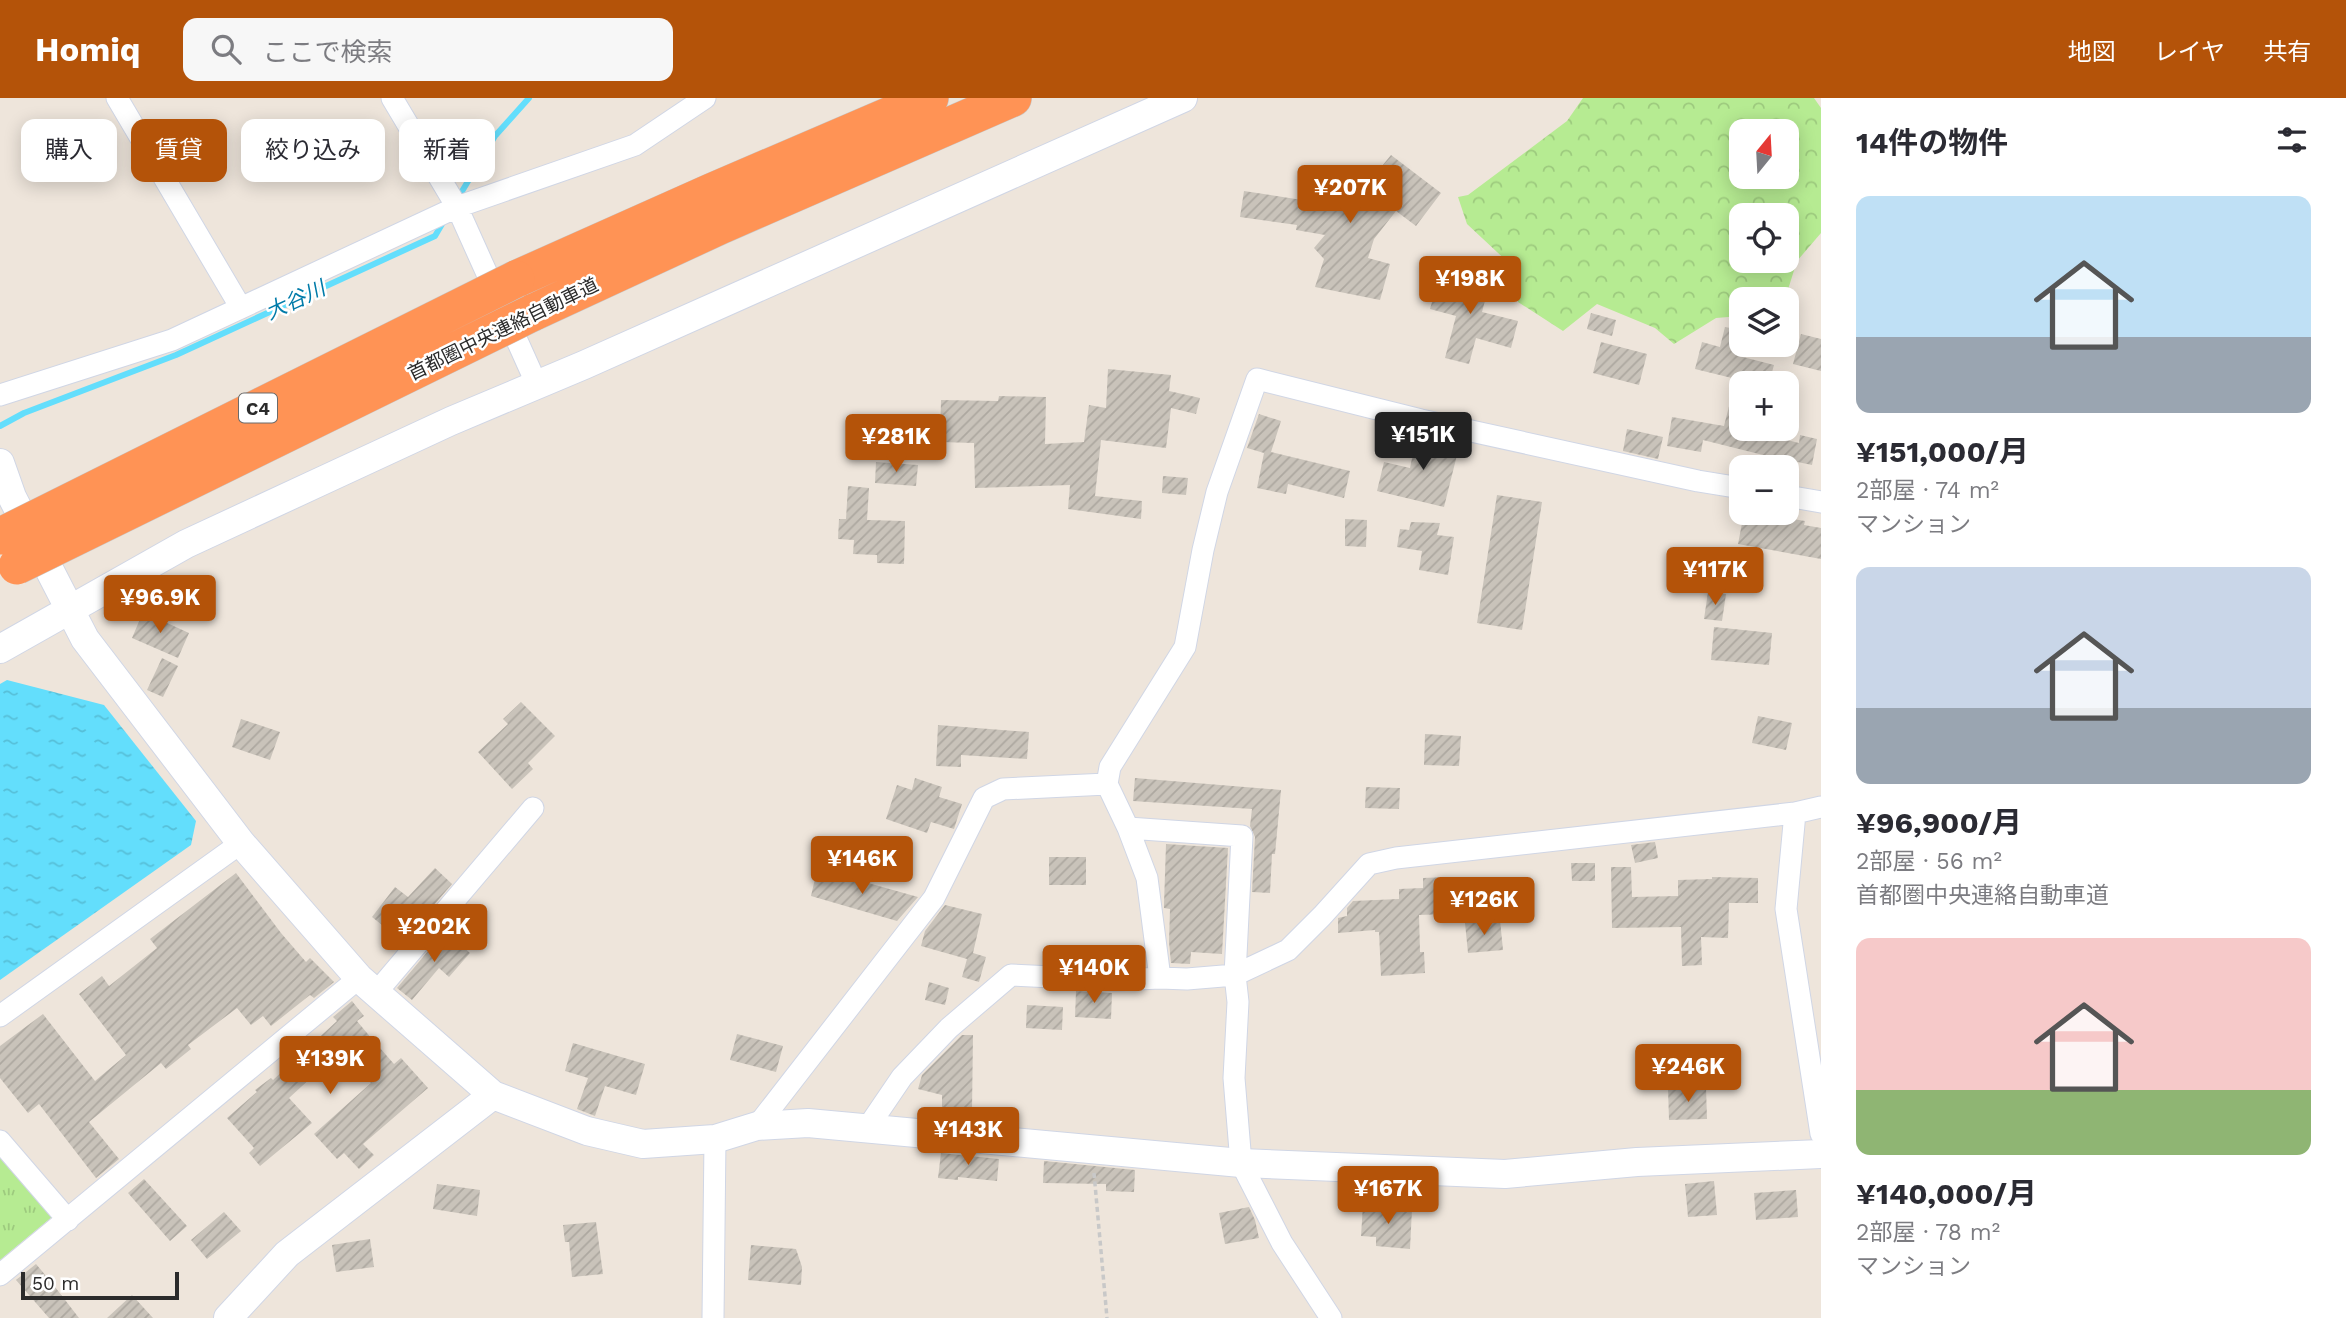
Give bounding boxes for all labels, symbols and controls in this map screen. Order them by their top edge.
search box [183,18,673,81]
text: Homiq [35,30,141,69]
icon: search [207,30,245,68]
text: ここで検索 [263,37,393,67]
text: 地図 [2068,38,2116,66]
text: レイヤ [2154,38,2225,66]
text: 共有 [2263,38,2311,66]
chip: 購入 [21,119,117,182]
chip: 賃貸 [131,119,227,182]
chip: 絞り込み [241,119,385,182]
chip: 新着 [399,119,495,182]
north arrow [1729,119,1799,189]
map controls [1729,119,1799,525]
icon: filters [2273,121,2311,159]
text: 14件の物件 [1856,125,2008,160]
pin: ¥207K [1301,166,1399,225]
text: ¥207K [1313,174,1387,201]
button: locate [1729,203,1799,273]
icon: home [2021,242,2147,368]
pin: ¥198K [1421,256,1519,316]
text: ¥198K [1435,265,1505,292]
street label: 首都圏中央連絡自動車道 [404,273,602,385]
water label: 大谷川 [261,275,331,325]
button: layers [1729,287,1799,357]
button: + [1729,371,1799,441]
road number: C4 [239,394,277,422]
pin: ¥151K [1374,412,1472,472]
pin: ¥281K [847,414,945,474]
text: ¥151K [1391,421,1455,448]
text: ¥281K [861,423,931,450]
text: ¥151,000/月 [1856,434,2029,469]
button: − [1729,455,1799,525]
text: 2部屋 · 74 m² [1856,477,1999,504]
text: マンション [1856,511,1971,538]
pin: ¥117K [1666,547,1764,607]
text: ¥117K [1682,556,1748,583]
pin: ¥96.9K [103,575,217,635]
text: ¥96.9K [120,584,200,611]
icon: home [2021,613,2147,739]
text: ¥96,900/月 [1856,805,2022,840]
pin: ¥146K [813,836,911,896]
text: ¥146K [827,845,897,872]
text: 2部屋 · 56 m² [1856,848,2002,875]
pin: ¥126K [1435,878,1533,937]
text: 首都圏中央連絡自動車道 [1856,882,2109,909]
text: ¥126K [1449,886,1519,913]
pin: ¥202K [385,904,483,964]
text: ¥202K [397,913,471,940]
pin: ¥140K [1045,946,1143,1005]
text: ¥140K [1059,954,1129,981]
icon: home [2021,984,2147,1110]
pin: ¥139K [281,1037,379,1096]
pin: ¥246K [1639,1044,1737,1104]
text: ¥139K [296,1045,364,1072]
text: ¥246K [1651,1053,1725,1080]
pin: ¥143K [919,1108,1017,1167]
text: ¥143K [933,1116,1003,1143]
pin: ¥167K [1339,1166,1437,1226]
text: ¥167K [1354,1175,1422,1202]
text: ¥140,000/月 [1856,1176,2037,1211]
text: 2部屋 · 78 m² [1856,1219,2000,1246]
text: マンション [1856,1253,1971,1280]
scale bar [21,1269,178,1301]
text: 50 m [32,1272,79,1295]

